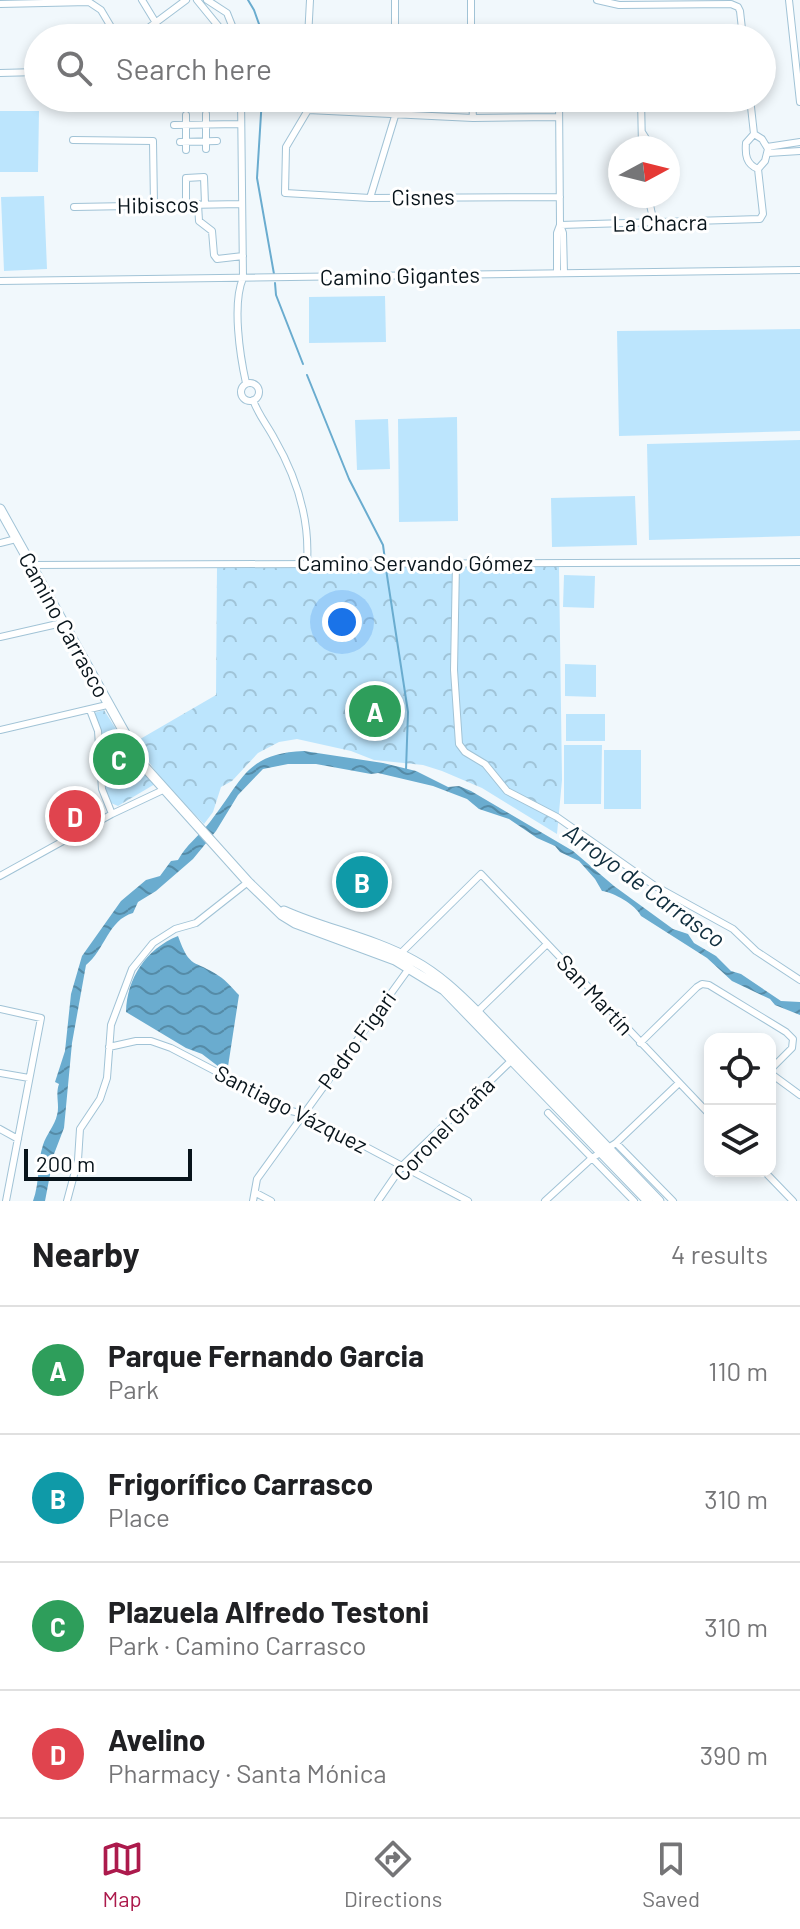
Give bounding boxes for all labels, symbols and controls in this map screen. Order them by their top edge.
search box [24,24,776,112]
icon: search [52,46,96,90]
text: Search here [116,50,272,86]
north arrow [608,136,680,208]
street label: Cisnes [391,182,455,210]
street label: Hibiscos [117,190,199,218]
street label: La Chacra [612,208,708,236]
street label: Camino Gigantes [320,261,480,289]
street label: Camino Carrasco [14,547,116,702]
street label: Camino Servando Gómez [297,549,533,575]
your location [322,602,362,642]
pin: A [349,681,401,741]
pin: C [93,729,145,789]
pin: D [49,786,101,846]
water label: Arroyo de Carrasco [558,816,731,953]
pin: B [336,852,388,912]
street label: San Martín [552,949,639,1040]
street label: Pedro Figari [312,985,401,1094]
map controls [704,1033,776,1177]
button: locate [704,1033,776,1105]
street label: Santiago Vázquez [211,1059,372,1158]
street label: Coronel Graña [387,1071,499,1185]
button: layers [704,1105,776,1177]
scale bar [24,1145,192,1181]
text: 200 m [36,1150,95,1176]
text: Nearby [32,1233,140,1274]
text: 4 results [671,1238,768,1269]
text: Parque Fernando Garcia [108,1337,424,1373]
text: A [49,1355,67,1386]
text: 110 m [708,1355,768,1386]
text: Park [108,1373,159,1404]
text: Frigorífico Carrasco [108,1465,373,1501]
text: B [50,1483,66,1514]
text: 310 m [704,1483,768,1514]
text: Place [108,1501,170,1532]
text: Plazuela Alfredo Testoni [108,1593,429,1629]
text: C [50,1611,66,1642]
text: 310 m [704,1611,768,1642]
text: Park · Camino Carrasco [108,1629,366,1660]
text: Avelino [108,1721,206,1757]
text: D [50,1739,66,1770]
text: 390 m [700,1739,768,1770]
text: Pharmacy · Santa Mónica [108,1757,387,1788]
tab: Map [100,1837,144,1911]
tab: Directions [344,1837,442,1911]
tab: Saved [642,1837,700,1911]

